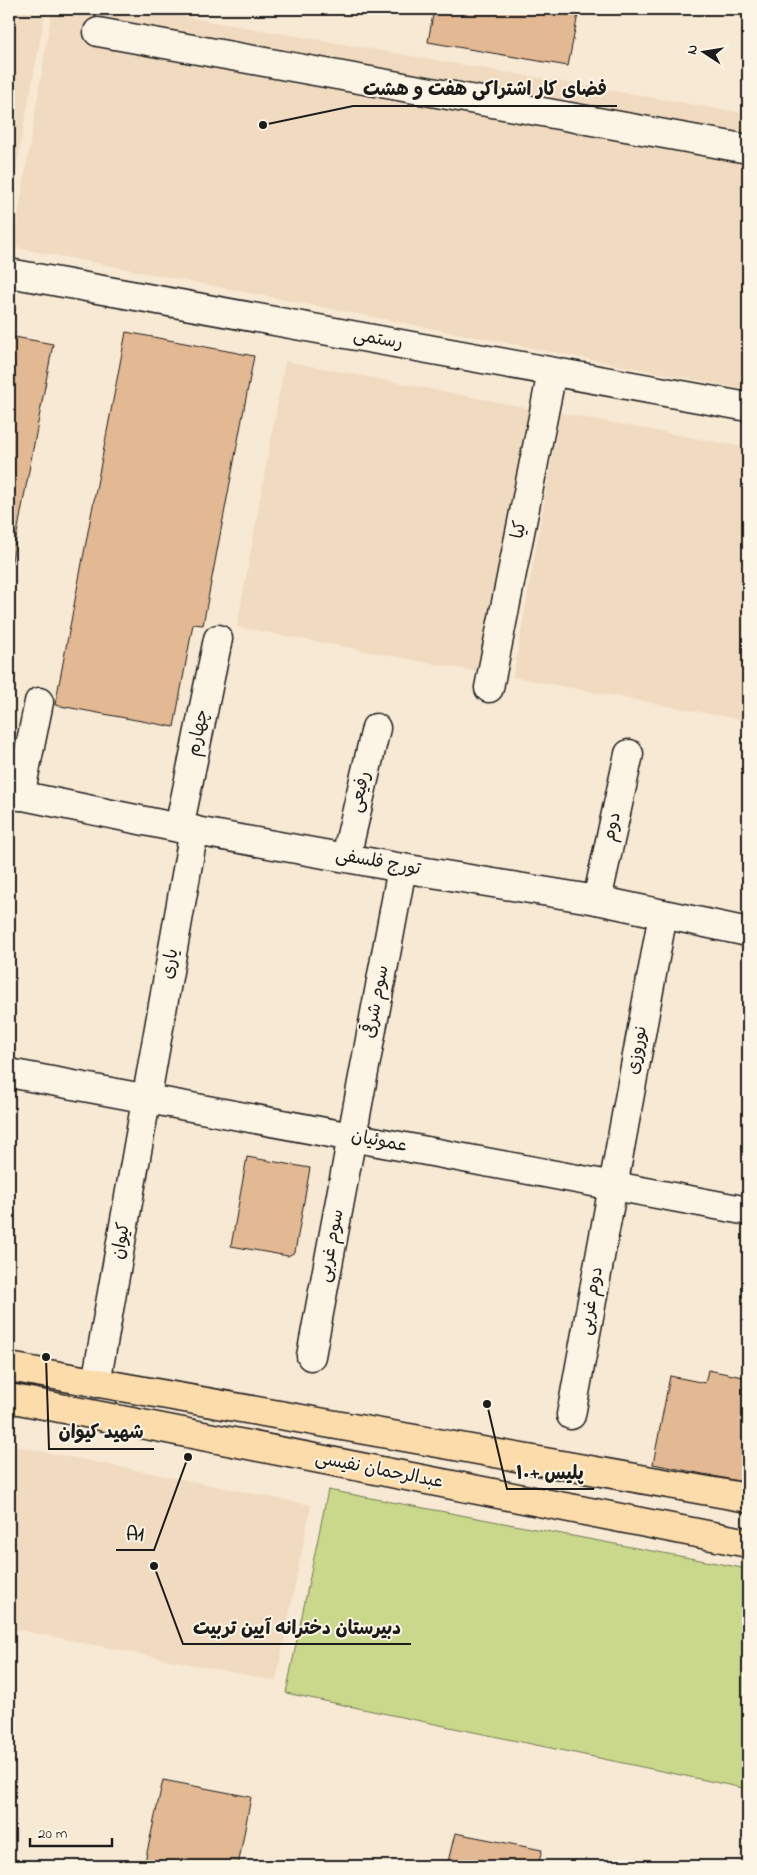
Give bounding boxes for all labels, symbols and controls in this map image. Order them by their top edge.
north arrow [680,28,730,78]
text: N [681,43,704,56]
callout: فضای کار اشتراکی هفت و هشت [353,72,617,106]
text: فضای کار اشتراکی هفت و هشت [363,77,607,104]
street label: رستمی [351,323,405,357]
street label: کیا [506,518,535,541]
street label: چهارم [181,707,217,759]
street label: رفیعی [344,769,378,815]
street label: دوم [597,810,629,844]
street label: تورج فلسفی [333,843,423,883]
street label: یاری [156,947,186,981]
street label: سوم شرقی [356,963,397,1041]
street label: نوروزی [621,1023,655,1077]
street label: عموئیان [349,1124,409,1160]
street label: سوم غربی [312,1207,352,1285]
street label: کیوان [106,1220,138,1262]
street label: دوم غربی [573,1265,611,1337]
callout: شهید کیوان [49,1415,154,1449]
text: شهید کیوان [58,1420,144,1447]
street label: عبدالرحمان نفیسی [313,1446,445,1496]
callout: پلیس +۱۰ [507,1455,594,1489]
text: پلیس +۱۰ [516,1461,584,1488]
callout: A1 [116,1516,154,1550]
text: A1 [126,1522,144,1549]
callout: دبیرستان دخترانه آیین تربیت [183,1610,411,1644]
text: دبیرستان دخترانه آیین تربیت [193,1616,401,1643]
scale bar [30,1815,112,1847]
text: 20 m [38,1823,68,1845]

